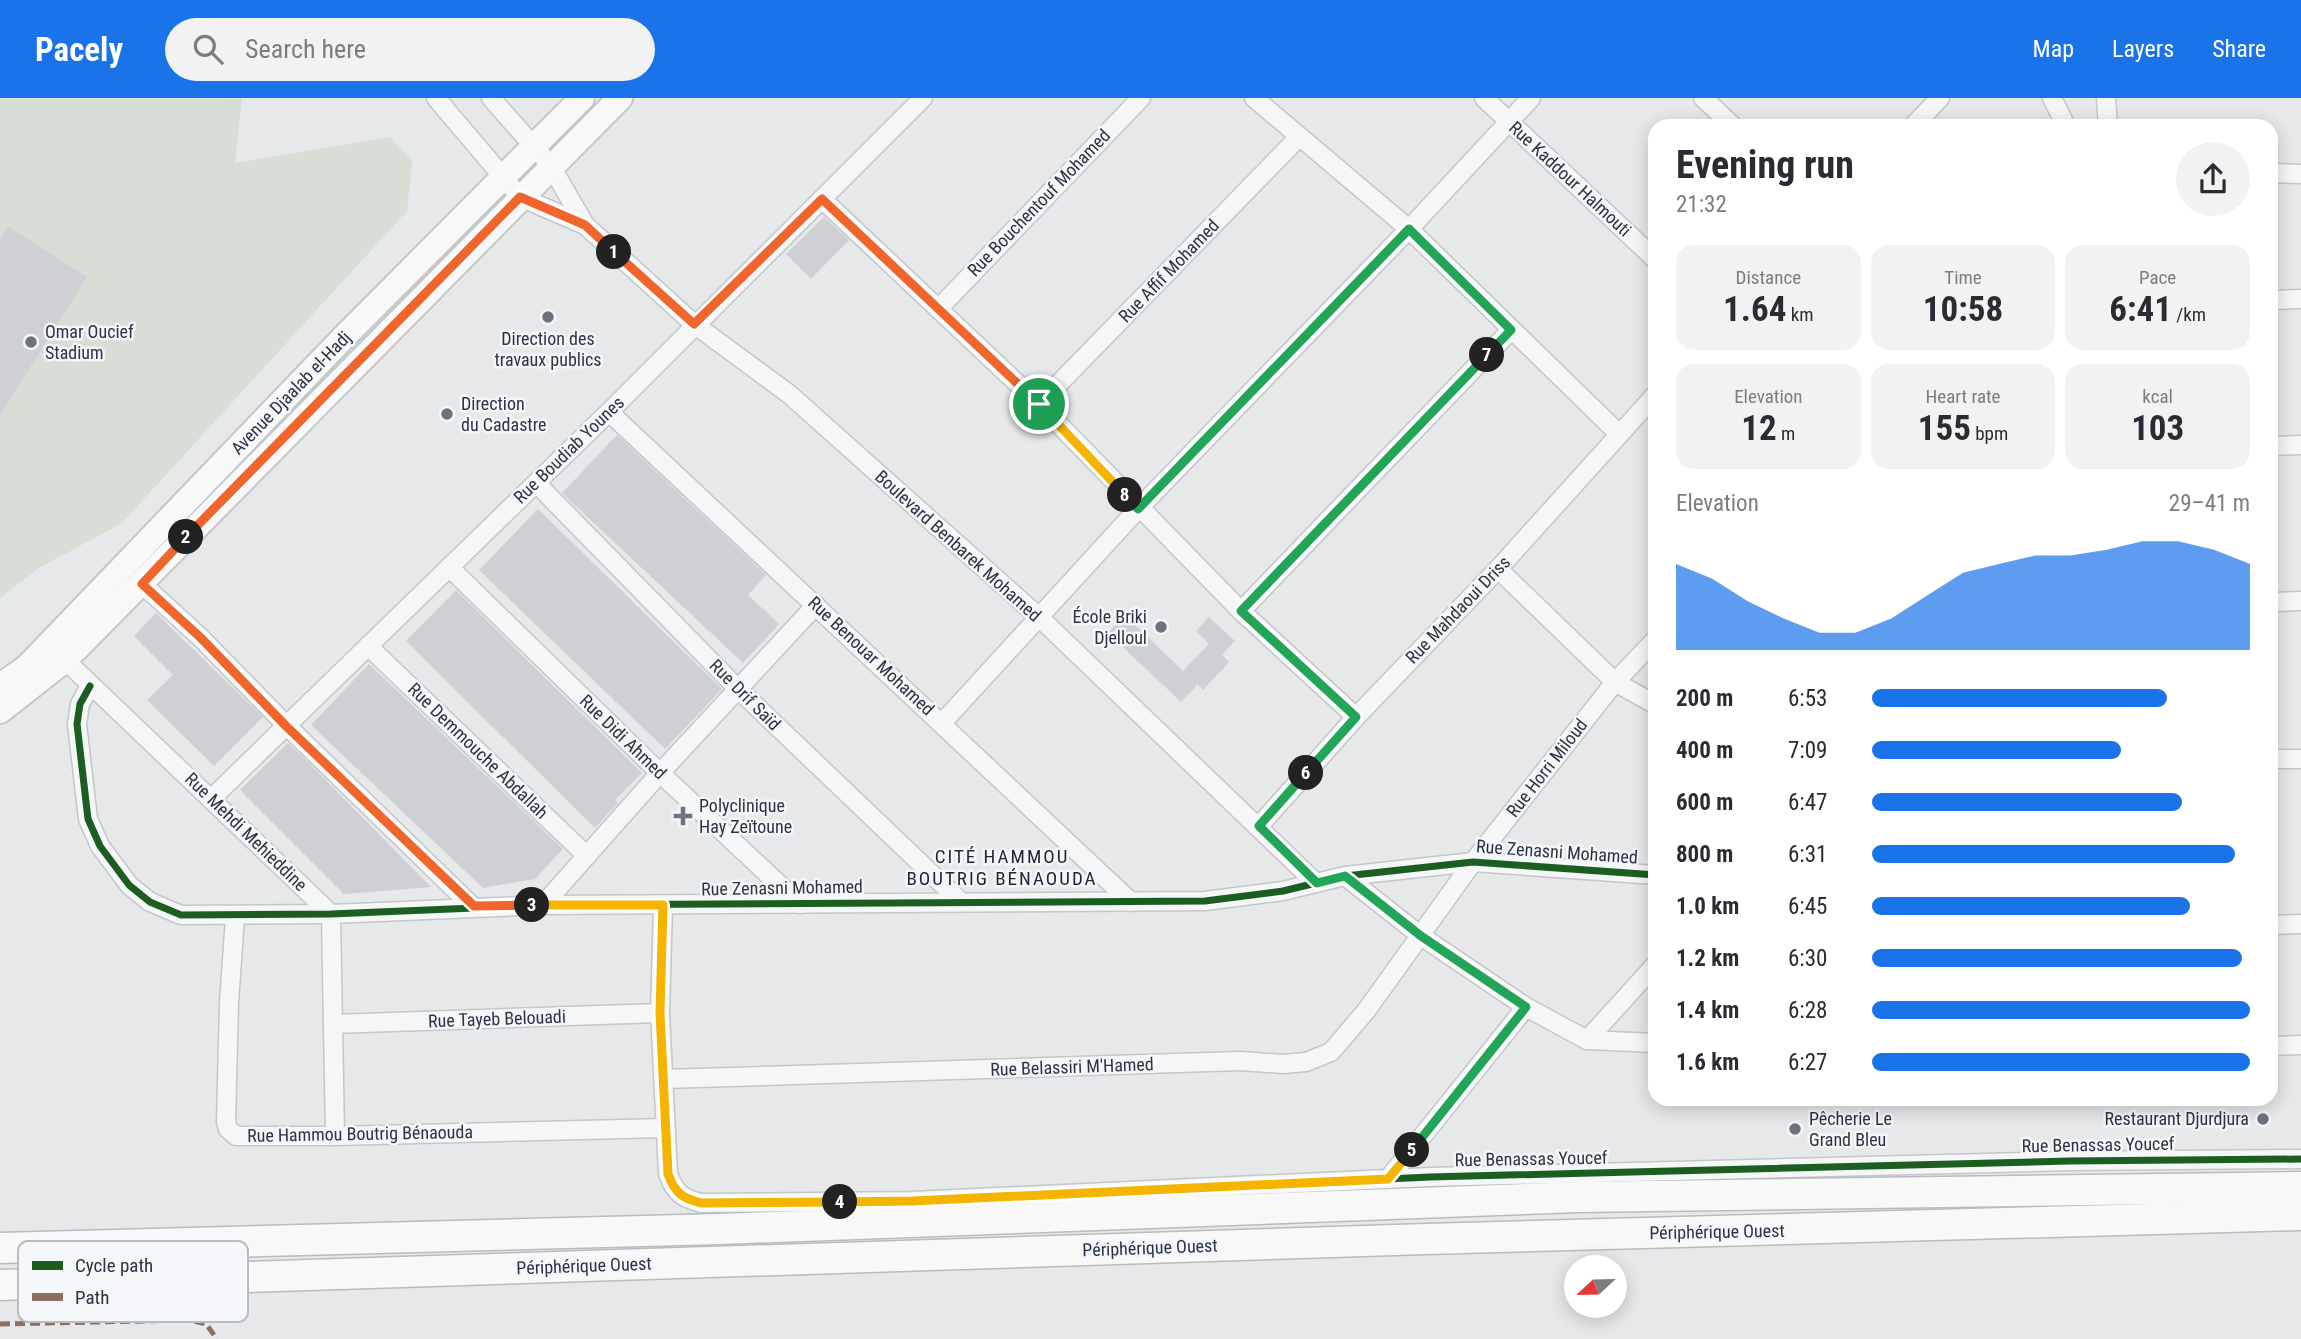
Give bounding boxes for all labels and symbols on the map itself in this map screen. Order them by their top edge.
street label: Rue Kaddour Halmouti [1505,117,1636,241]
street label: Rue Bouchentouf Mohamed [963,125,1114,280]
street label: Rue Affif Mohamed [1114,215,1223,327]
pin: 1 [596,234,632,270]
marker: Direction des travaux publics [540,309,556,325]
place label: Omar Oucief Stadium [45,321,134,363]
street label: Avenue Djaalab el-Hadj [226,327,355,459]
place label: Direction des travaux publics [494,328,602,370]
marker: Omar Oucief Stadium [23,334,39,350]
pin: 7 [1470,338,1504,372]
pin [1009,374,1069,434]
street label: Rue Boudiab Younes [509,392,628,508]
place label: Direction du Cadastre [461,393,546,435]
marker: Direction du Cadastre [439,406,455,422]
street label: Boulevard Benbarek Mohamed [871,466,1046,626]
pin: 8 [1108,478,1142,512]
pin: 2 [168,520,204,555]
street label: Rue Mahdaoui Driss [1401,551,1514,668]
street label: Rue Benouar Mohamed [804,592,939,719]
place label: École Briki Djelloul [1072,606,1147,648]
marker: École Briki Djelloul [1153,619,1169,635]
street label: Rue Drif Saïd [706,655,785,734]
street label: Rue Demmouche Abdallah [404,678,553,823]
street label: Rue Didi Ahmed [576,690,671,783]
street label: Rue Horri Miloud [1502,714,1591,821]
pin: 6 [1288,756,1324,790]
street label: Rue Mehdi Mehieddine [181,768,312,895]
place label: Polyclinique Hay Zeïtoune [699,795,792,837]
marker: Polyclinique Hay Zeïtoune [673,806,693,826]
street label: Rue Zenasni Mohamed [1476,835,1639,868]
district label: CITÉ HAMMOU BOUTRIG BÉNAOUDA [906,845,1098,890]
street label: Rue Zenasni Mohamed [701,876,863,899]
pin: 3 [514,888,550,922]
street label: Rue Tayeb Belouadi [428,1006,566,1031]
street label: Rue Belassiri M'Hamed [990,1053,1154,1080]
place label: Pêcherie Le Grand Bleu [1809,1108,1892,1150]
place label: Restaurant Djurdjura [2104,1108,2249,1129]
marker: Restaurant Djurdjura [2255,1111,2271,1127]
street label: Rue Hammou Boutrig Bénaouda [247,1121,473,1146]
marker: Pêcherie Le Grand Bleu [1787,1121,1803,1137]
pin: 5 [1394,1132,1430,1168]
street label: Rue Benassas Youcef [2021,1133,2175,1156]
street label: Rue Benassas Youcef [1454,1147,1608,1170]
pin: 4 [822,1184,858,1220]
street label: Périphérique Ouest [1649,1220,1785,1243]
street label: Périphérique Ouest [1082,1235,1218,1260]
legend [18,1241,248,1322]
street label: Périphérique Ouest [516,1253,652,1278]
text: Cycle path [75,1254,153,1277]
north arrow [1564,1255,1628,1318]
text: Path [75,1286,109,1309]

